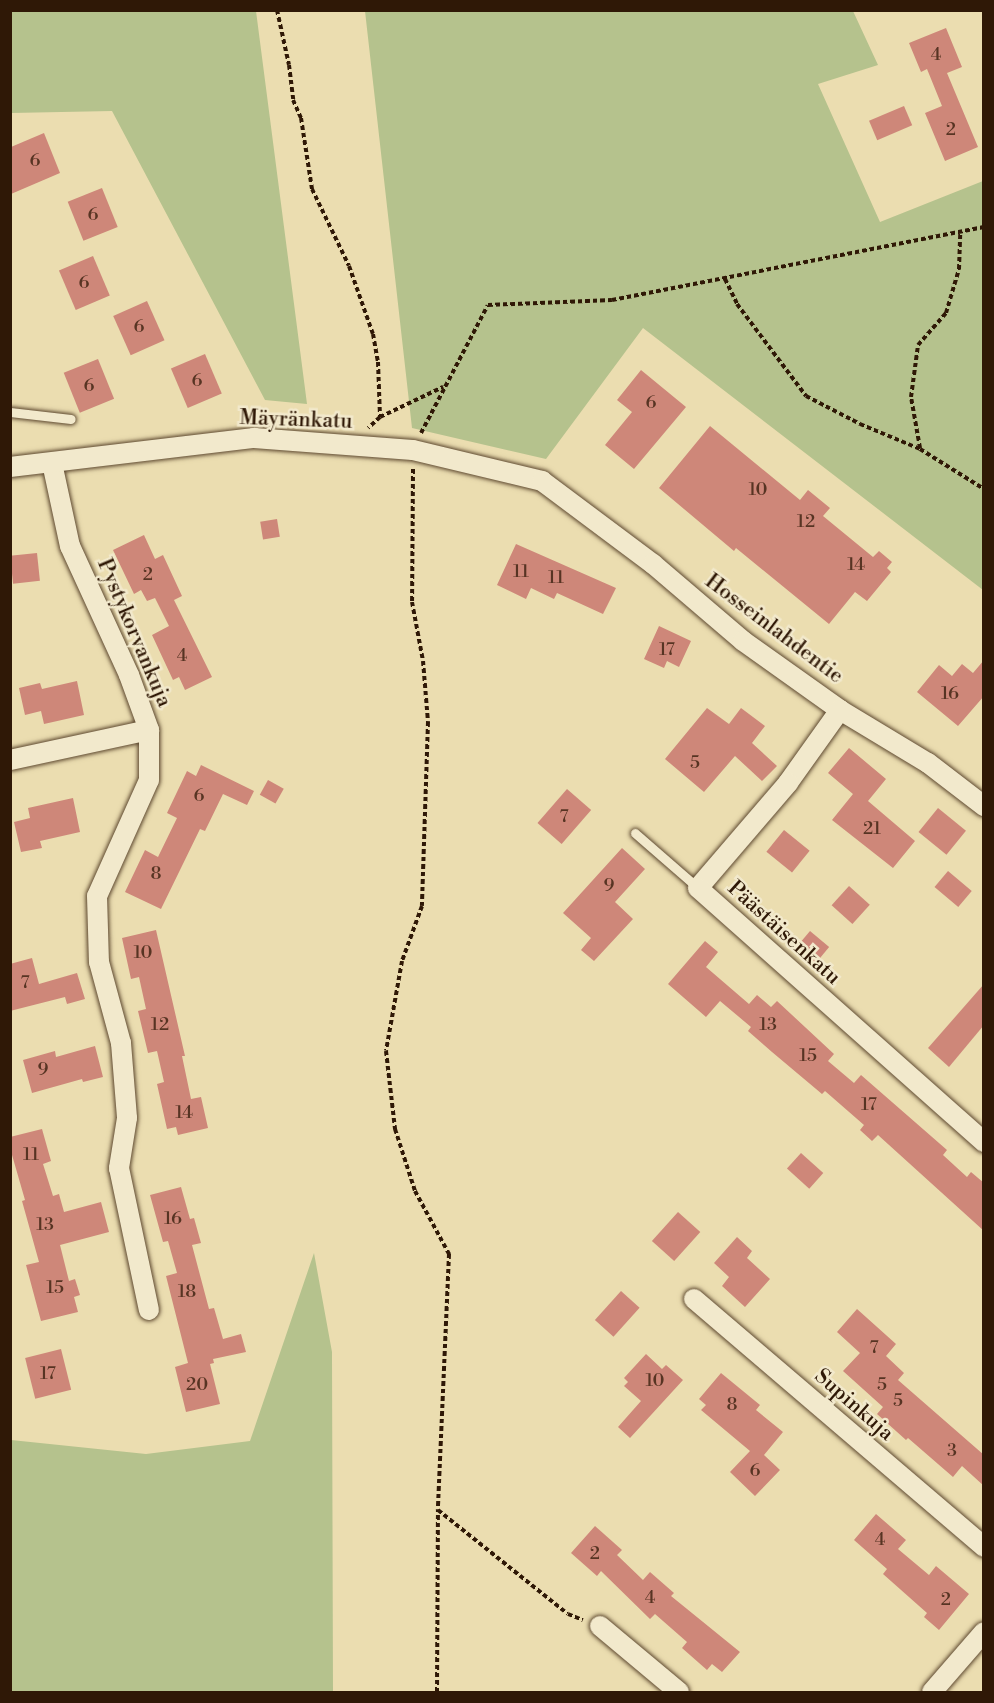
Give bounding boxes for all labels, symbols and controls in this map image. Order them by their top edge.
house number: 4 [931,44,941,66]
house number: 2 [946,119,956,141]
house number: 6 [30,150,40,172]
house number: 6 [88,204,98,226]
house number: 6 [79,272,89,294]
house number: 6 [134,316,144,338]
house number: 6 [192,370,202,392]
house number: 6 [84,375,94,397]
house number: 6 [646,392,656,414]
street label: Mäyränkatu [239,405,353,435]
house number: 10 [748,479,768,501]
house number: 12 [797,511,815,533]
house number: 14 [847,554,865,576]
street label: Pystykorvankuja [91,555,177,711]
house number: 11 [513,561,529,583]
house number: 2 [143,564,153,586]
house number: 11 [548,567,564,589]
street label: Hosseinlahdentie [700,569,848,689]
house number: 17 [659,639,675,661]
house number: 4 [177,645,187,667]
house number: 16 [941,683,959,705]
house number: 5 [690,752,700,774]
house number: 6 [194,785,204,807]
house number: 7 [559,806,569,828]
house number: 21 [863,818,881,840]
house number: 8 [150,863,162,885]
house number: 9 [604,875,614,897]
street label: Päästäisenkatu [722,876,846,990]
house number: 10 [133,942,153,964]
house number: 7 [20,972,30,994]
house number: 12 [151,1014,169,1036]
house number: 13 [759,1014,777,1036]
house number: 15 [799,1045,817,1067]
house number: 9 [38,1059,48,1081]
house number: 17 [861,1094,877,1116]
house number: 14 [175,1102,193,1124]
house number: 11 [23,1144,39,1166]
house number: 16 [164,1208,182,1230]
house number: 13 [36,1214,54,1236]
house number: 15 [46,1277,64,1299]
house number: 18 [178,1281,196,1303]
house number: 7 [869,1337,879,1359]
house number: 17 [40,1363,56,1385]
street label: Supinkuja [809,1364,899,1446]
house number: 10 [645,1370,665,1392]
house number: 20 [186,1374,208,1396]
house number: 5 [877,1374,887,1396]
house number: 5 [893,1390,903,1412]
house number: 8 [726,1394,738,1416]
house number: 3 [947,1440,957,1462]
house number: 6 [750,1460,760,1482]
house number: 4 [875,1529,885,1551]
house number: 2 [590,1543,600,1565]
house number: 4 [645,1587,655,1609]
house number: 2 [941,1589,951,1611]

